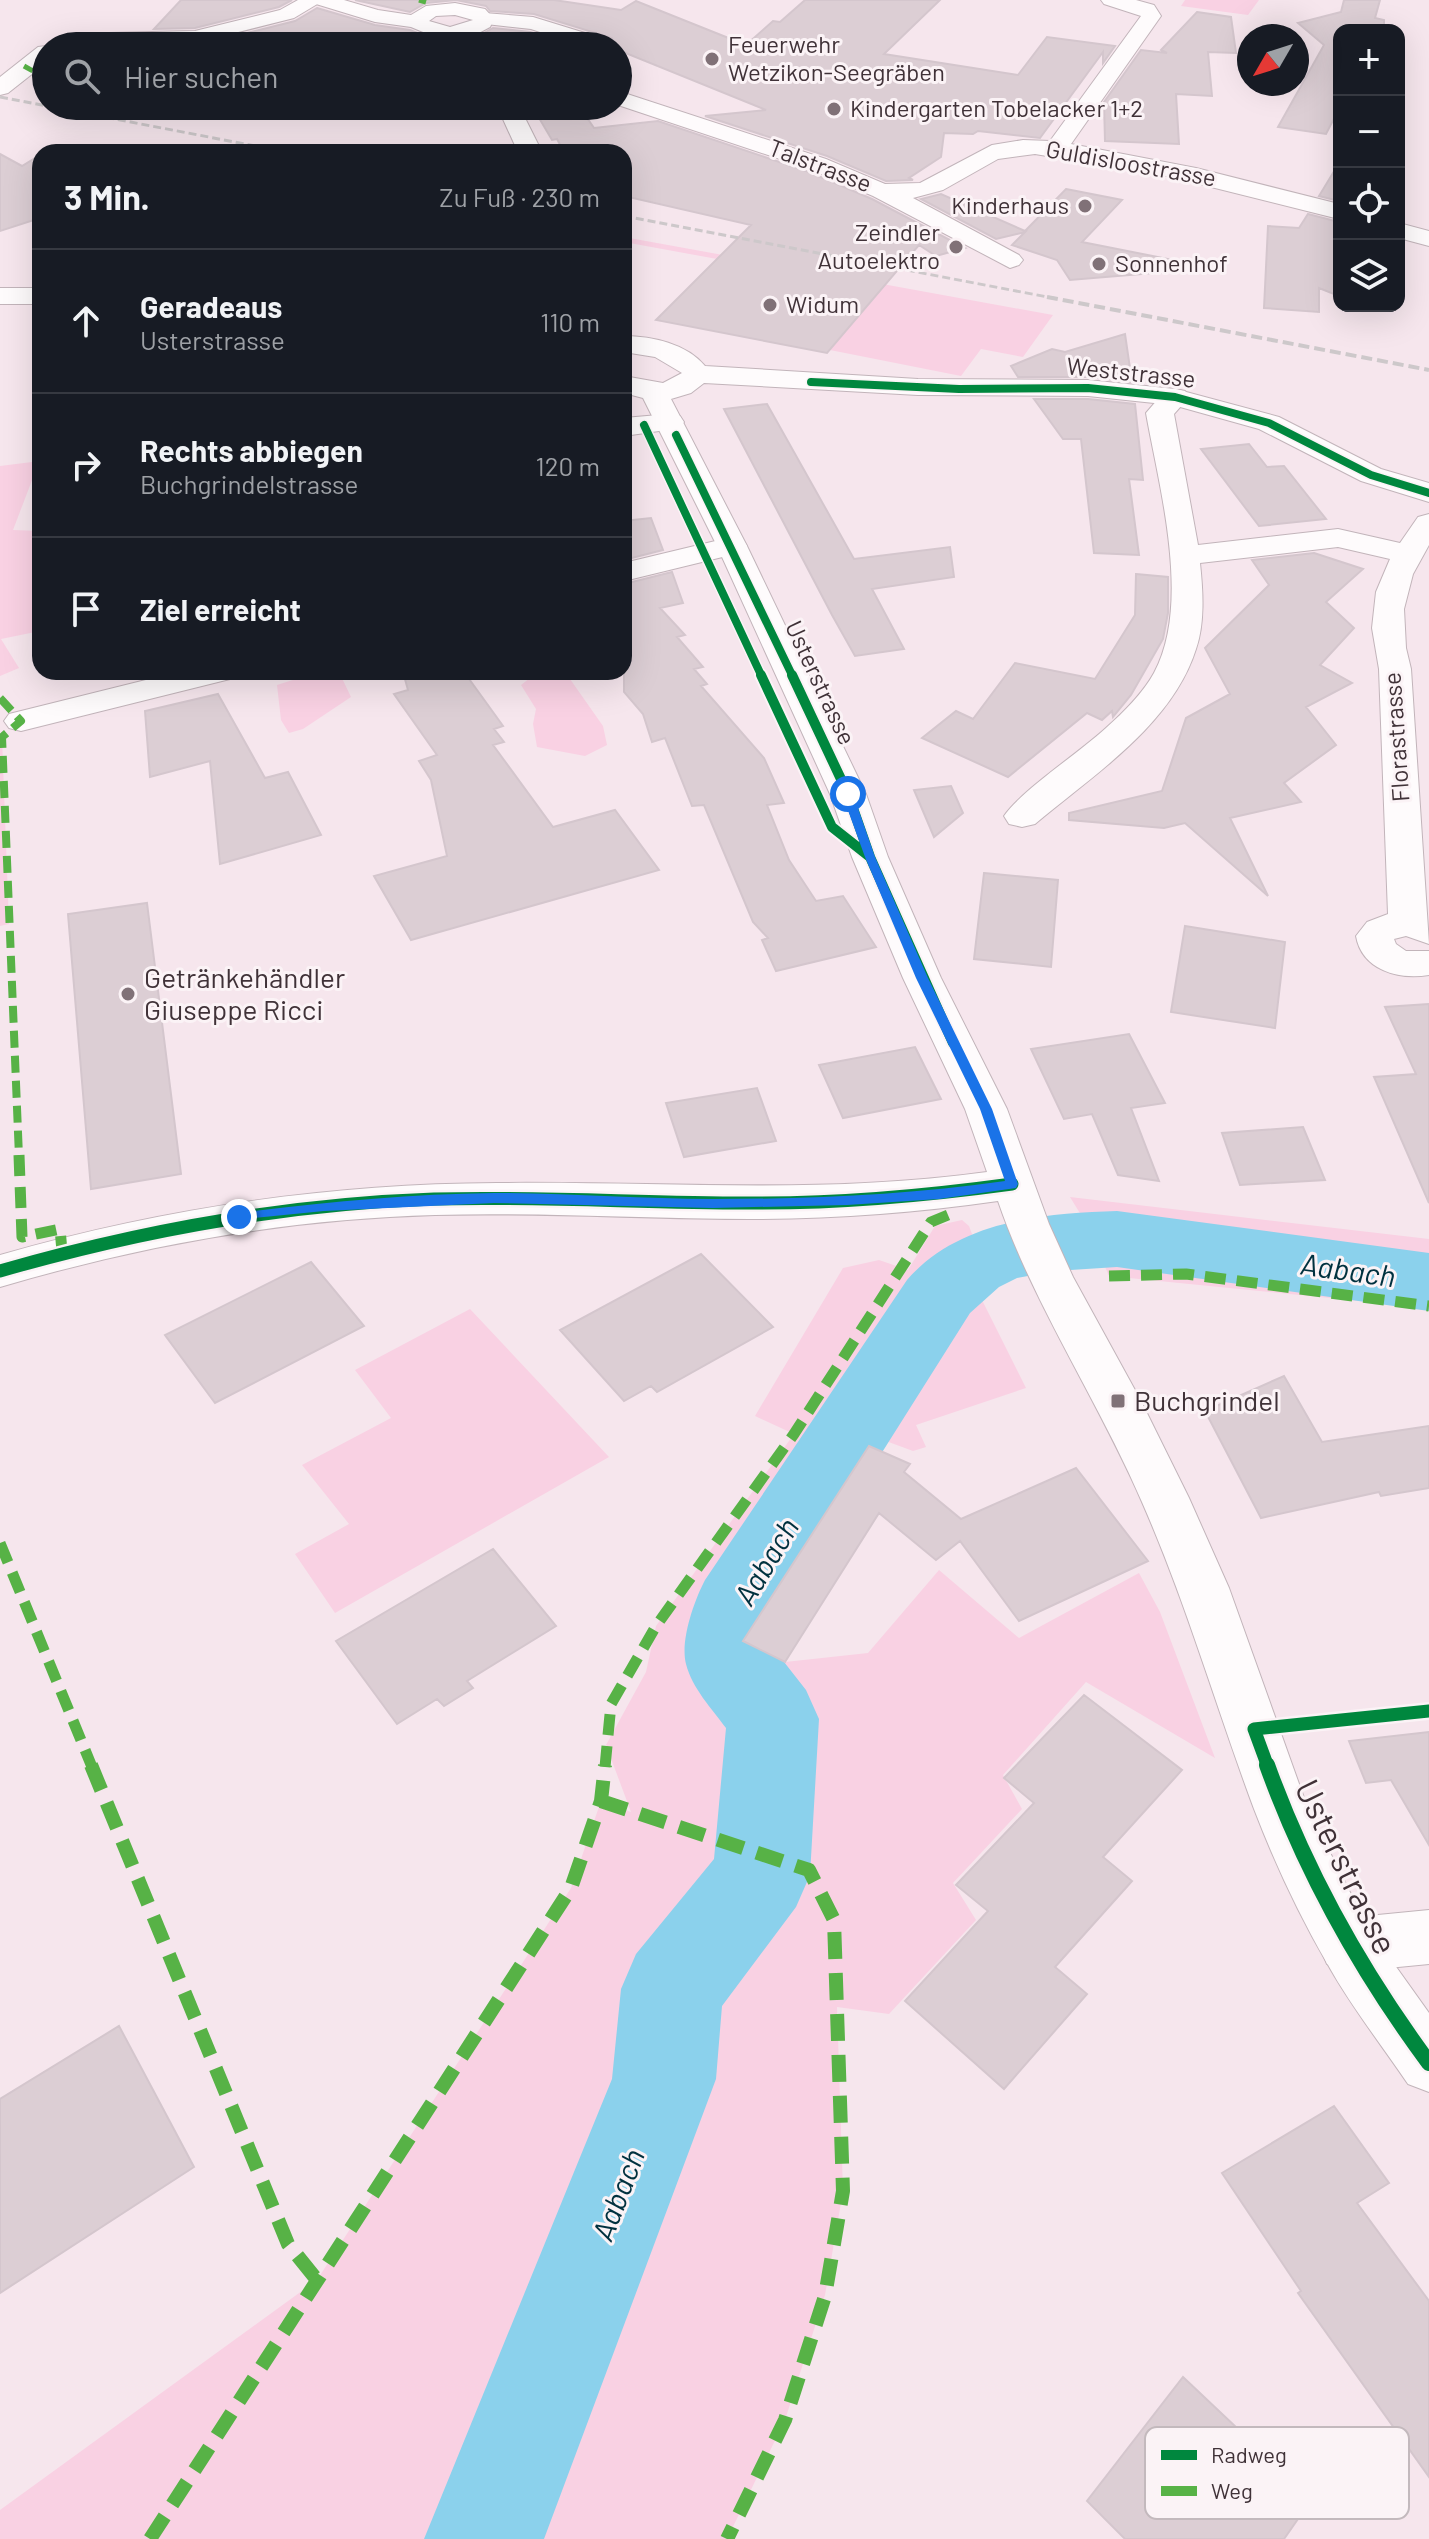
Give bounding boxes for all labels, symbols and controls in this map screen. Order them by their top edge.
north arrow [1237,24,1309,96]
map controls [1333,24,1405,312]
button: + [1333,24,1405,96]
place label: Feuerwehr Wetzikon-Seegräben [728,29,945,86]
search box [32,32,632,120]
marker: Feuerwehr Wetzikon-Seegräben [703,50,721,68]
icon: search [60,54,104,98]
text: Hier suchen [124,58,278,94]
place label: Kindergarten Tobelacker 1+2 [850,93,1143,122]
button: − [1333,96,1405,168]
marker: Kindergarten Tobelacker 1+2 [825,100,843,118]
street label: Talstrasse [765,132,876,197]
street label: Guldisloostrasse [1044,133,1219,192]
button: locate [1333,168,1405,240]
text: 3 Min. [64,176,150,217]
text: Zu Fuß · 230 m [439,181,600,212]
place label: Kinderhaus [951,190,1069,219]
marker: Kinderhaus [1076,197,1094,215]
place label: Zeindler Autoelektro [818,217,940,274]
marker: Zeindler Autoelektro [947,238,965,256]
button: layers [1333,240,1405,312]
place label: Sonnenhof [1115,248,1228,277]
marker: Sonnenhof [1090,255,1108,273]
text: Geradeaus [140,288,282,324]
place label: Widum [786,289,859,318]
marker: Widum [761,296,779,314]
icon: ahead [64,299,108,343]
text: 110 m [540,306,600,337]
text: Usterstrasse [140,324,285,355]
street label: Weststrasse [1065,350,1197,393]
text: Rechts abbiegen [140,432,363,468]
icon: right [64,443,108,487]
text: 120 m [536,450,600,481]
text: Buchgrindelstrasse [140,468,358,499]
icon: arrive [64,587,108,631]
text: Ziel erreicht [140,591,301,627]
street label: Usterstrasse [780,616,863,749]
street label: Florastrasse [1377,671,1414,803]
route start [830,776,866,812]
place label: Getränkehändler Giuseppe Ricci [144,960,345,1026]
marker: Getränkehändler Giuseppe Ricci [119,985,137,1003]
route end [221,1199,257,1235]
water label: Aabach [1298,1245,1398,1293]
place label: Buchgrindel [1134,1383,1280,1417]
marker: Buchgrindel [1109,1392,1127,1410]
water label: Aabach [725,1511,805,1611]
street label: Usterstrasse [1287,1772,1407,1960]
water label: Aabach [583,2143,651,2245]
legend [1145,2427,1409,2519]
text: Radweg [1211,2441,1287,2467]
text: Weg [1211,2477,1253,2503]

